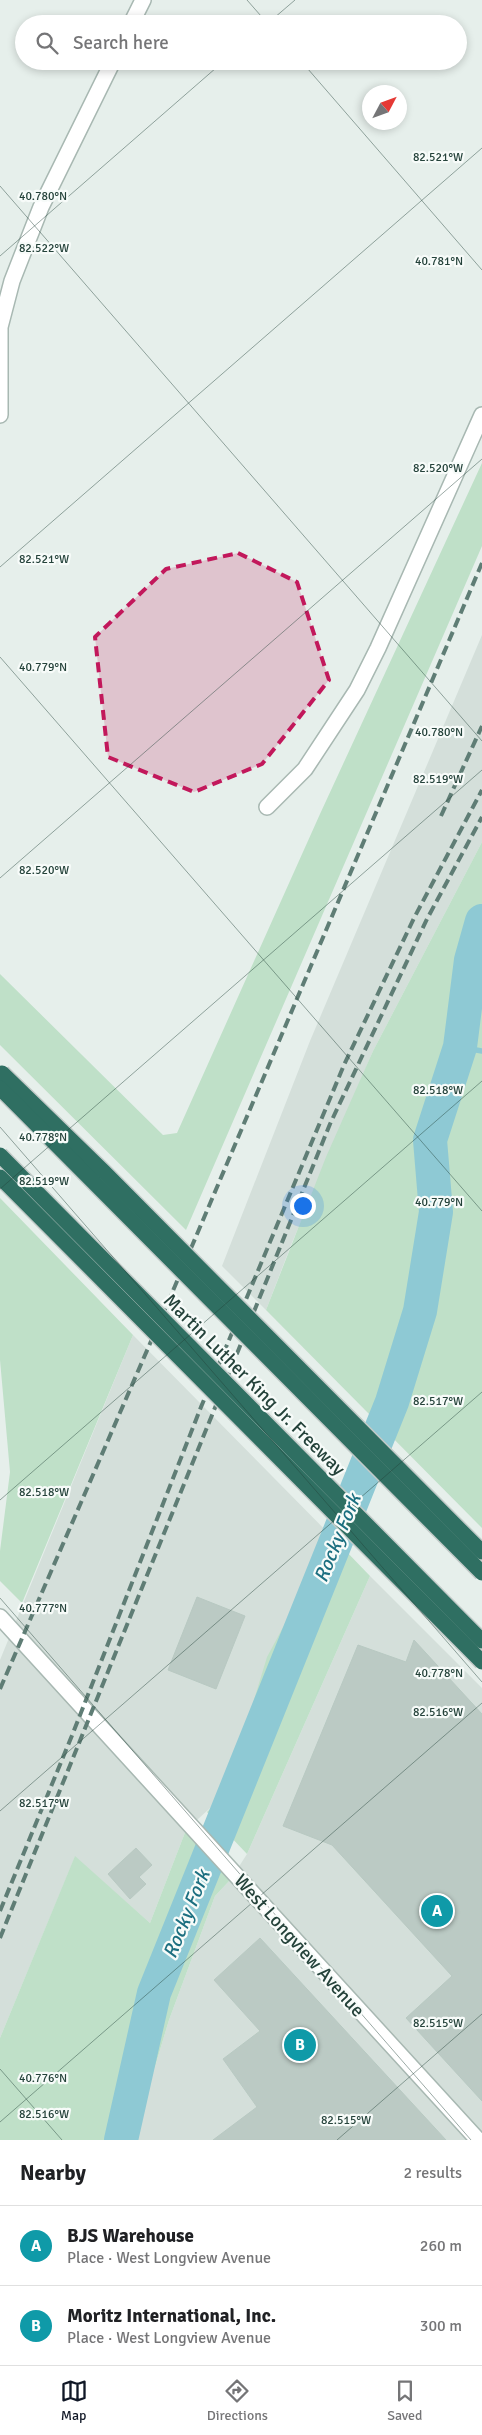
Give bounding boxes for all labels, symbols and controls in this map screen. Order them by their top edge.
search box [15,15,467,70]
icon: search [33,29,61,57]
text: Search here [73,31,169,55]
north arrow [362,85,407,130]
text: 82.521°W [413,150,463,165]
text: 40.780°N [19,189,67,204]
text: 82.522°W [19,241,69,256]
text: 40.781°N [415,254,463,269]
text: 82.520°W [413,461,463,476]
text: 82.521°W [19,552,69,567]
text: 40.779°N [19,660,67,675]
text: 40.780°N [415,725,463,740]
text: 82.519°W [413,772,463,787]
text: 82.520°W [19,863,69,878]
text: 82.518°W [413,1083,463,1098]
text: 40.778°N [19,1130,67,1145]
text: 82.519°W [19,1174,69,1189]
your location [290,1193,316,1219]
text: 40.779°N [415,1195,463,1210]
street label: Martin Luther King Jr. Freeway [158,1289,350,1481]
text: 82.517°W [413,1394,463,1409]
text: 82.518°W [19,1485,69,1500]
water label: Rocky Fork [308,1489,367,1586]
text: 40.777°N [19,1601,67,1616]
text: 40.778°N [415,1666,463,1681]
text: 82.516°W [413,1705,463,1720]
text: 82.517°W [19,1796,69,1811]
water label: Rocky Fork [157,1865,216,1962]
street label: West Longview Avenue [229,1869,370,2022]
pin: A [421,1892,453,1930]
text: 82.515°W [413,2016,463,2031]
pin: B [284,2026,316,2064]
text: 40.776°N [19,2071,67,2086]
text: 82.516°W [19,2107,69,2122]
text: 82.515°W [321,2113,371,2128]
text: Nearby [20,2160,86,2186]
text: 2 results [403,2163,462,2183]
text: BJS Warehouse [67,2224,194,2248]
text: A [31,2236,41,2256]
text: 260 m [420,2236,462,2256]
text: Place · West Longview Avenue [67,2248,271,2268]
text: Moritz International, Inc. [67,2304,276,2328]
text: B [31,2316,41,2336]
text: 300 m [420,2316,462,2336]
text: Place · West Longview Avenue [67,2328,271,2348]
tab: Map [60,2377,88,2424]
tab: Directions [207,2377,268,2424]
tab: Saved [387,2377,422,2424]

